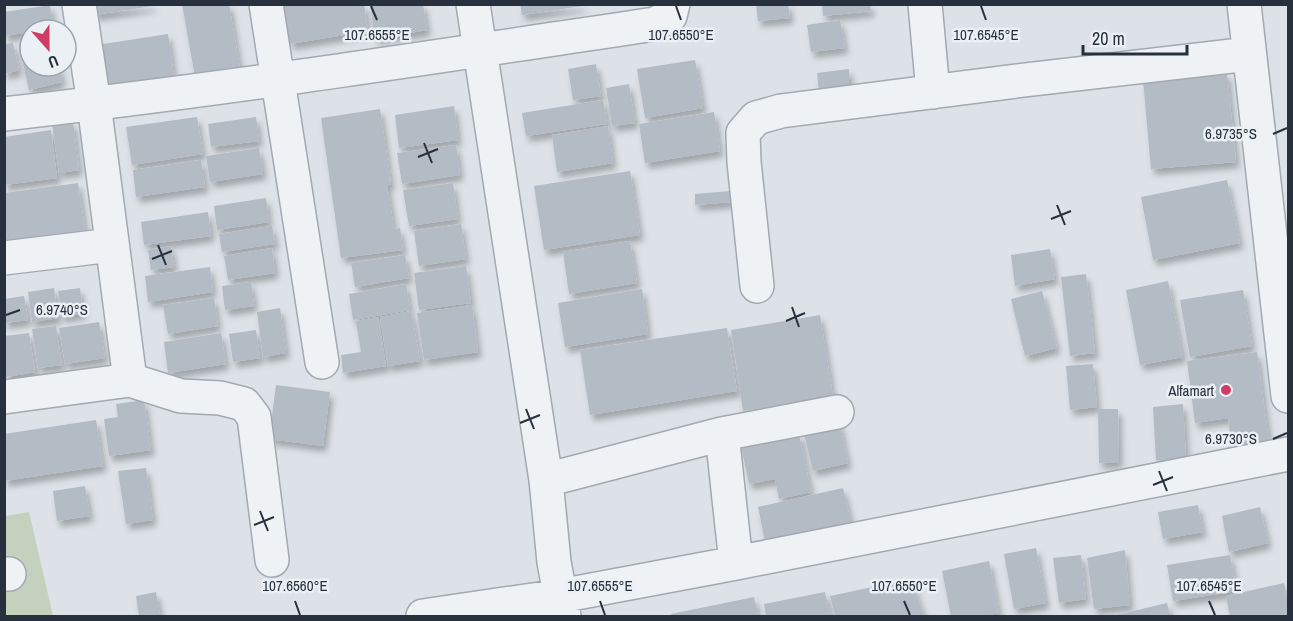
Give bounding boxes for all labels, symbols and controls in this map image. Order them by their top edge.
north arrow [18,18,78,78]
scale bar [1083,18,1186,56]
text: 107.6555°E [344,24,410,45]
text: 107.6550°E [648,24,714,45]
text: 107.6545°E [953,24,1019,45]
text: 20 m [1092,26,1125,51]
text: U [45,50,62,74]
text: 6.9735°S [1205,123,1257,144]
text: 6.9740°S [36,299,88,320]
place label: Alfamart [1167,380,1215,401]
marker: Alfamart [1219,383,1233,397]
text: 6.9730°S [1205,428,1257,449]
text: 107.6560°E [262,575,328,596]
text: 107.6555°E [567,575,633,596]
text: 107.6550°E [871,575,937,596]
text: 107.6545°E [1176,575,1242,596]

